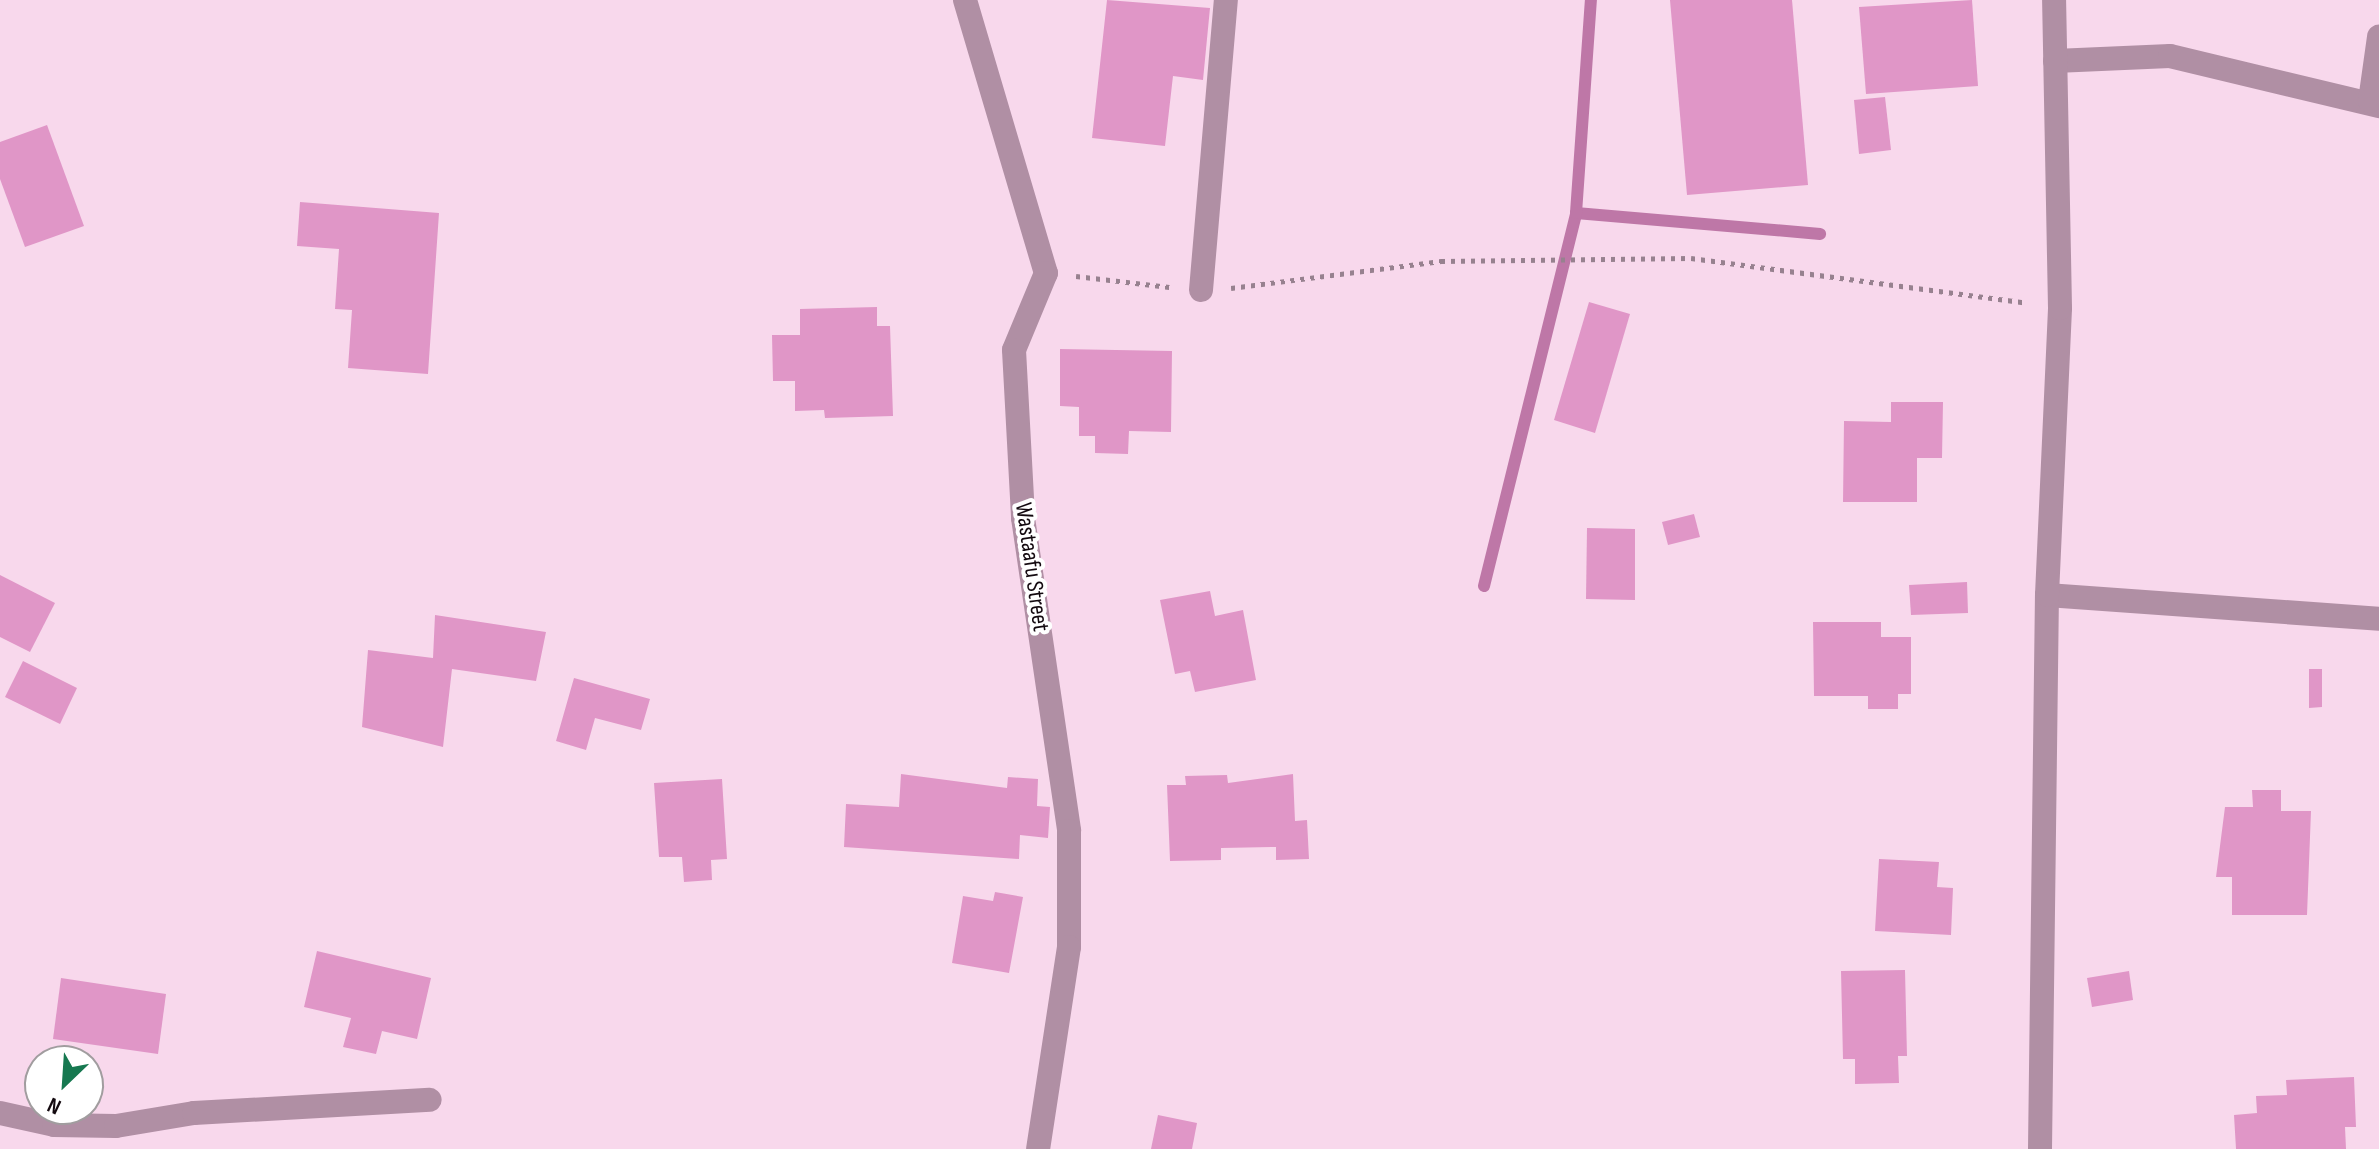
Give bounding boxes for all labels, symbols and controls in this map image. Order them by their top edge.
street label: Wastaafu Street [1009,501,1055,633]
north arrow [24,1045,104,1125]
text: N [43,1091,66,1120]

